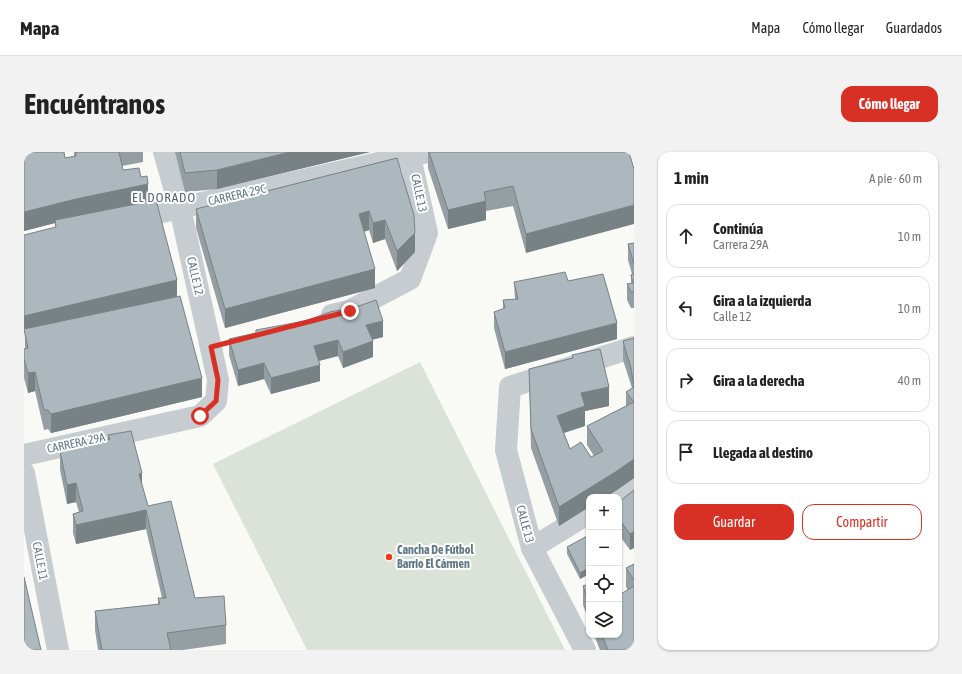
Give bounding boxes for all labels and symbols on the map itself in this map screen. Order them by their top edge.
street label: CALLE 13 [408,173,430,213]
street label: CARRERA 29C [207,181,268,208]
district label: EL DORADO [132,190,196,205]
street label: CALLE 12 [184,256,206,296]
route end [341,302,359,320]
route start [191,407,209,425]
street label: CARRERA 29A [46,430,106,456]
street label: CALLE 13 [513,504,537,544]
street label: CALLE 11 [29,541,51,582]
place label: Cancha De Fútbol Barrio El Cármen [397,543,474,571]
marker: Cancha De Fútbol Barrio El Cármen [384,552,394,562]

